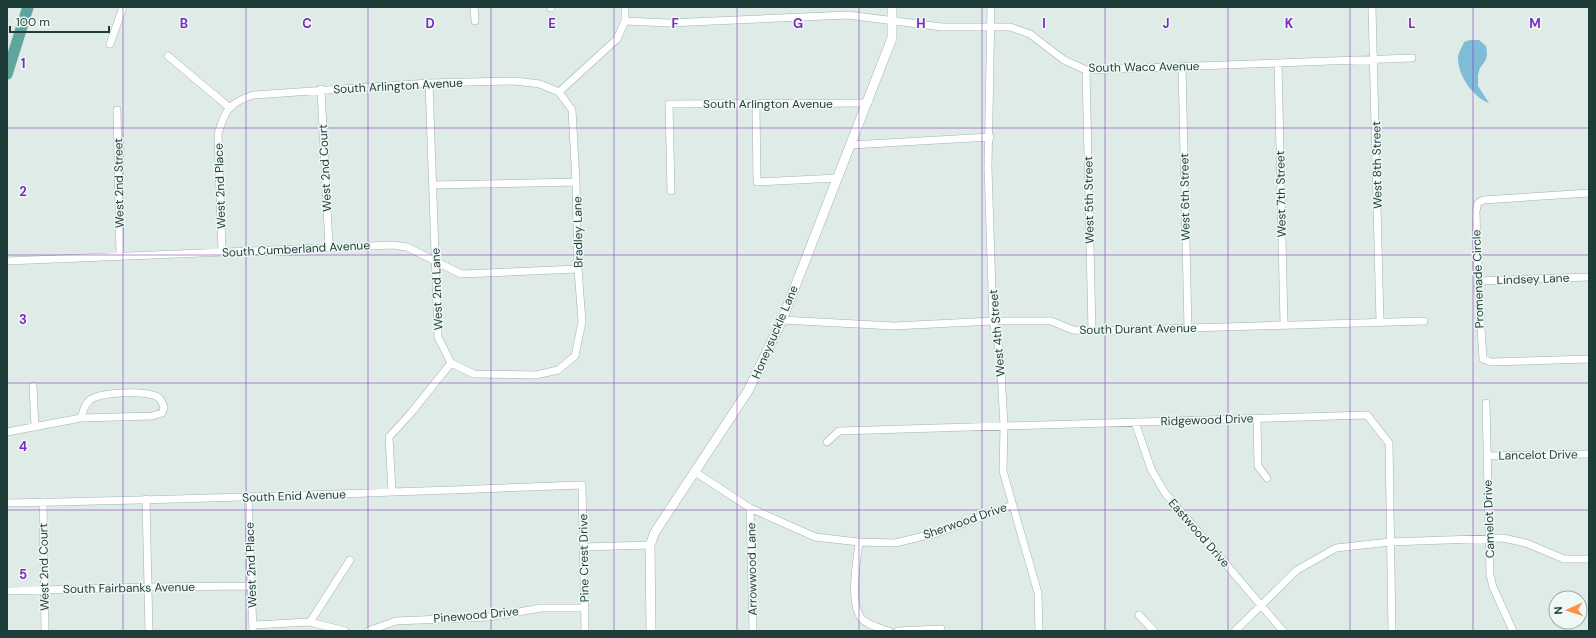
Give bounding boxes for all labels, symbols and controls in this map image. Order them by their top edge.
scale bar [10,8,109,34]
text: 100 m [16,14,50,30]
text: B [180,15,188,32]
text: C [302,15,312,32]
text: D [425,15,435,32]
text: E [548,15,556,32]
text: F [671,15,679,32]
text: G [793,15,803,32]
text: H [916,15,926,32]
text: I [1042,15,1046,32]
text: J [1162,15,1170,32]
text: K [1285,15,1294,32]
text: L [1408,15,1416,32]
text: M [1529,15,1541,32]
text: 1 [21,55,25,72]
street label: South Waco Avenue [1088,58,1200,76]
street label: South Arlington Avenue [333,75,463,97]
street label: South Arlington Avenue [703,96,833,112]
street label: West 8th Street [1368,121,1386,209]
street label: West 2nd Court [315,123,335,212]
street label: West 2nd Street [110,138,128,228]
street label: West 2nd Place [211,143,229,229]
street label: West 7th Street [1272,150,1290,237]
street label: West 6th Street [1176,153,1194,241]
street label: West 5th Street [1080,156,1098,244]
text: 2 [19,183,27,200]
street label: Bradley Lane [569,196,587,268]
street label: Promenade Circle [1468,229,1488,329]
street label: South Cumberland Avenue [222,237,371,261]
street label: West 2nd Lane [428,247,446,331]
street label: Lindsey Lane [1496,270,1570,288]
street label: Honeysuckle Lane [748,283,802,381]
street label: West 4th Street [985,288,1009,377]
text: 3 [19,311,27,328]
street label: South Durant Avenue [1079,320,1197,338]
street label: Ridgewood Drive [1160,410,1254,430]
text: 4 [19,438,27,455]
street label: Lancelot Drive [1498,446,1578,464]
street label: Camelot Drive [1480,479,1498,559]
street label: South Enid Avenue [242,486,346,506]
street label: Eastwood Drive [1165,495,1233,571]
street label: Sherwood Drive [921,499,1009,543]
street label: Pine Crest Drive [575,513,593,602]
street label: West 2nd Place [242,522,260,608]
street label: Arrowwood Lane [743,522,761,616]
street label: West 2nd Court [35,523,53,611]
text: 5 [19,566,27,583]
street label: South Fairbanks Avenue [63,579,195,597]
north arrow [1548,590,1588,630]
street label: Pinewood Drive [433,603,520,627]
text: N [1551,606,1565,615]

